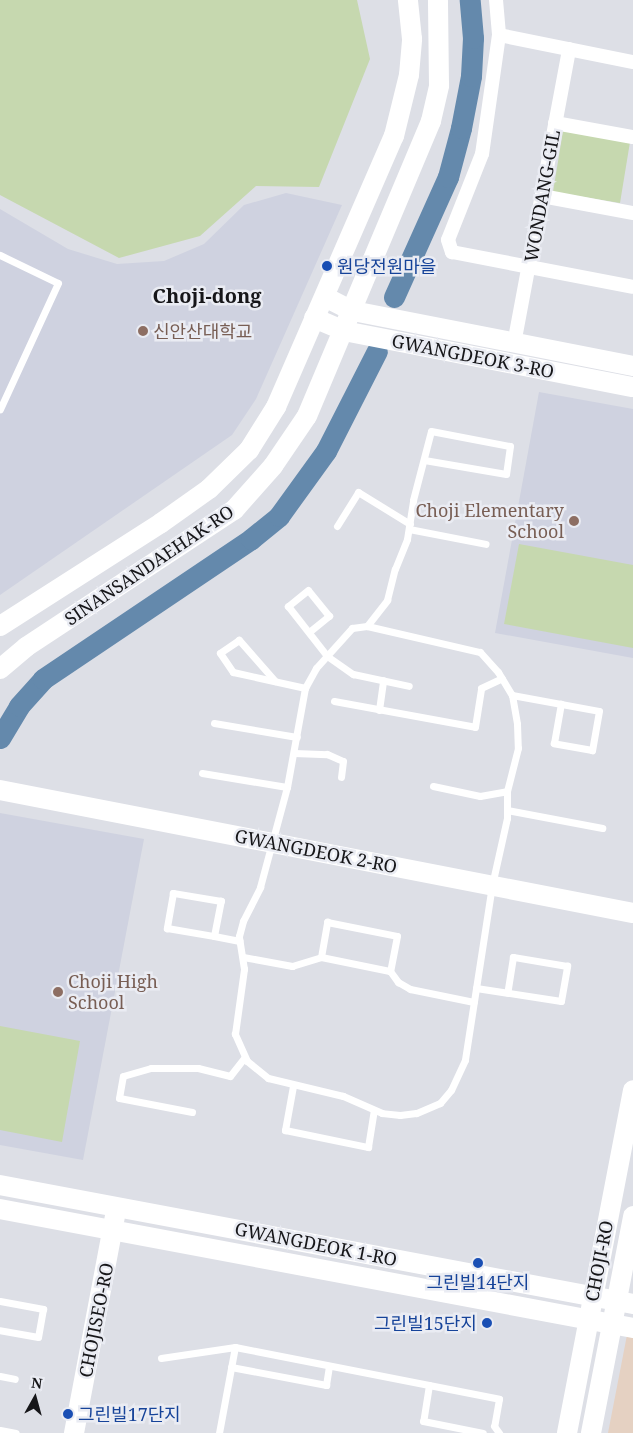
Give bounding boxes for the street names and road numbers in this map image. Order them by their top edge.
street label: WONDANG-GIL [520,128,564,264]
street label: GWANGDEOK 3-RO [390,330,556,382]
street label: SINANSANDAEHAK-RO [60,500,238,630]
street label: GWANGDEOK 2-RO [233,825,399,877]
street label: GWANGDEOK 1-RO [233,1218,399,1270]
street label: CHOJI-RO [581,1219,617,1303]
street label: CHOJISEO-RO [74,1261,118,1379]

